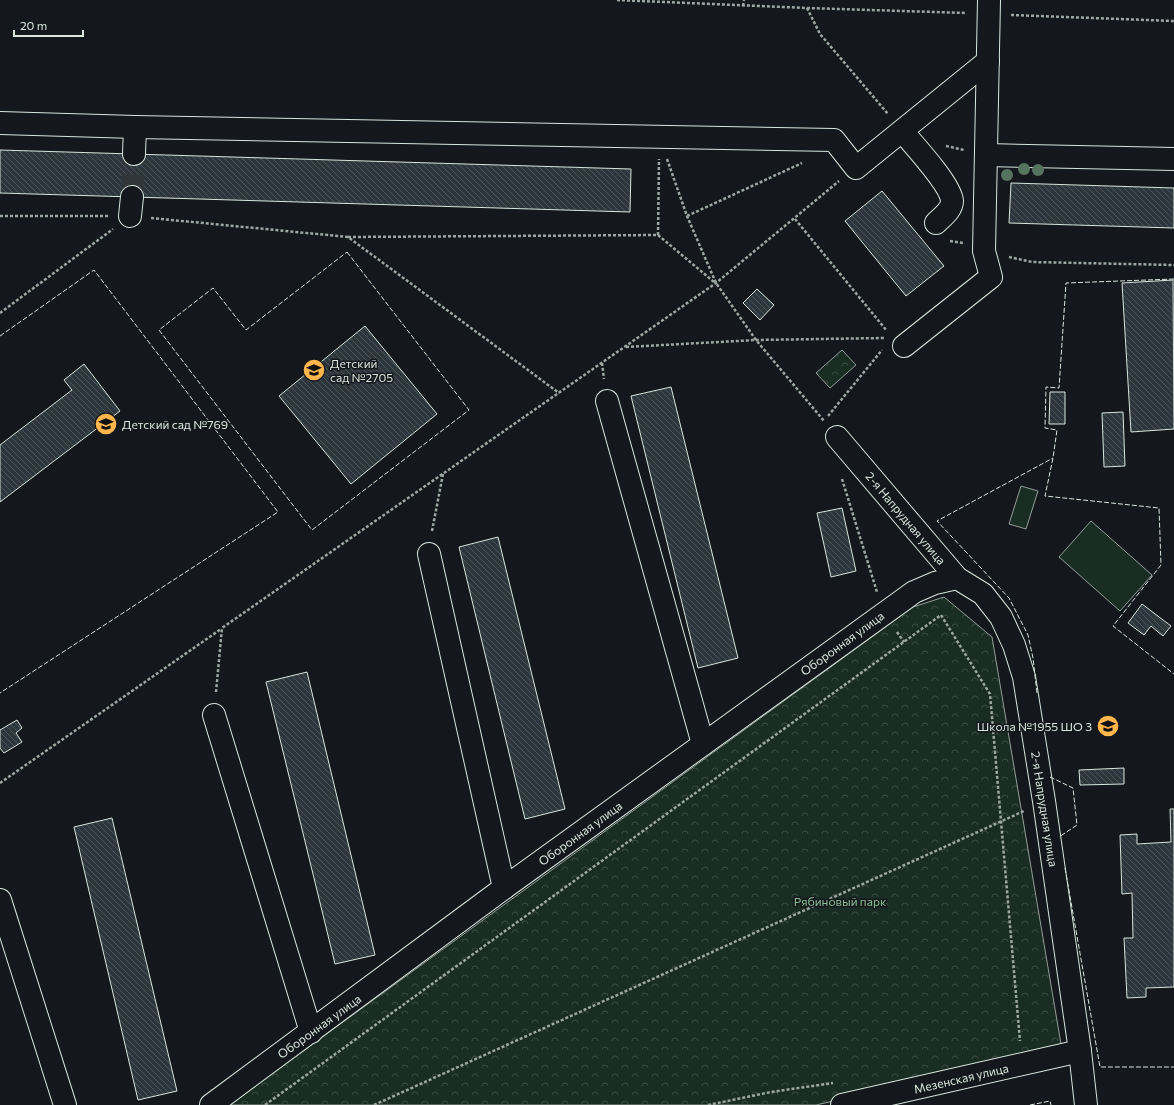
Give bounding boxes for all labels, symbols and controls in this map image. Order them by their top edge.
scale bar [14,12,83,38]
text: 20 m [20,18,47,32]
place label: Детский сад №2705 [330,356,393,384]
school or university icon: Детский сад №2705 [301,357,327,383]
school or university icon: Детский сад №769 [93,411,119,437]
place label: Детский сад №769 [122,417,228,431]
street label: 2-я Напрудная улица [863,469,949,567]
street label: Оборонная улица [798,608,886,678]
school or university icon: Школа №1955 ШО 3 [1095,713,1121,739]
place label: Школа №1955 ШО 3 [977,719,1092,733]
street label: 2-я Напрудная улица [1029,750,1061,868]
street label: Оборонная улица [536,798,624,868]
park label: Рябиновый парк [794,894,887,908]
street label: Оборонная улица [275,991,363,1061]
street label: Мезенская улица [912,1060,1010,1096]

